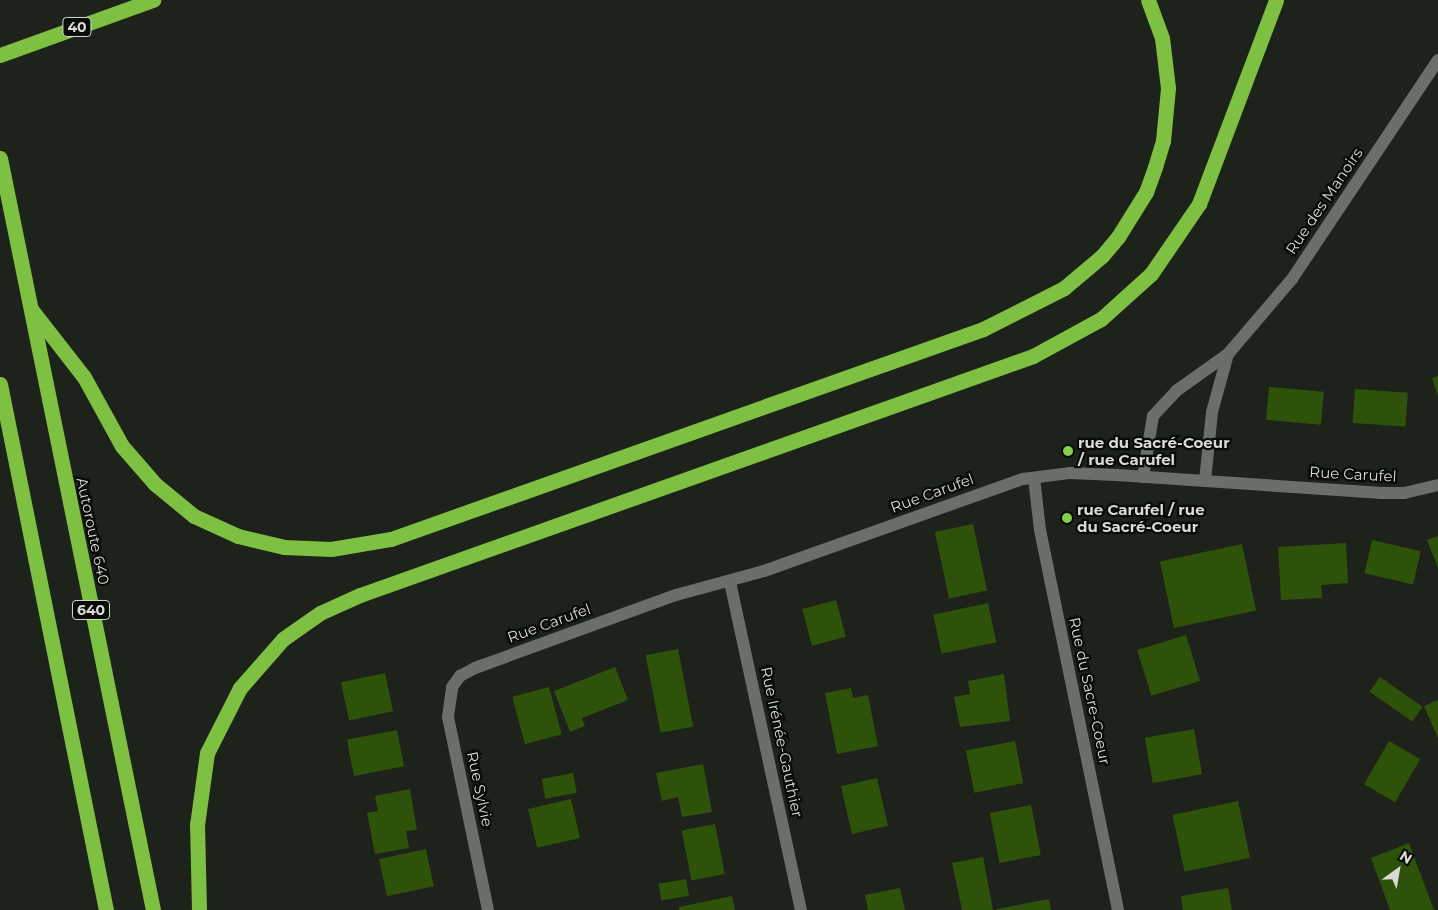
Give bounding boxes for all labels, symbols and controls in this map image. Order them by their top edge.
road number: 40 [62,16,92,38]
street label: Rue des Manoirs [1282,144,1366,258]
place label: rue du Sacré-Coeur / rue Carufel [1078,433,1230,468]
marker: rue du Sacré-Coeur / rue Carufel [1062,445,1074,457]
street label: Rue Carufel [1309,463,1397,485]
street label: Rue Carufel [888,470,976,516]
street label: Autoroute 640 [73,476,113,586]
place label: rue Carufel / rue du Sacré-Coeur [1077,500,1205,535]
marker: rue Carufel / rue du Sacré-Coeur [1061,512,1073,524]
road number: 640 [71,598,111,622]
street label: Rue Carufel [505,600,593,646]
street label: Rue du Sacre-Coeur [1066,616,1114,766]
street label: Rue Irénée-Gauthier [757,665,807,819]
street label: Rue Sylvie [463,750,497,828]
north arrow [1373,845,1423,895]
text: N [1396,847,1416,868]

